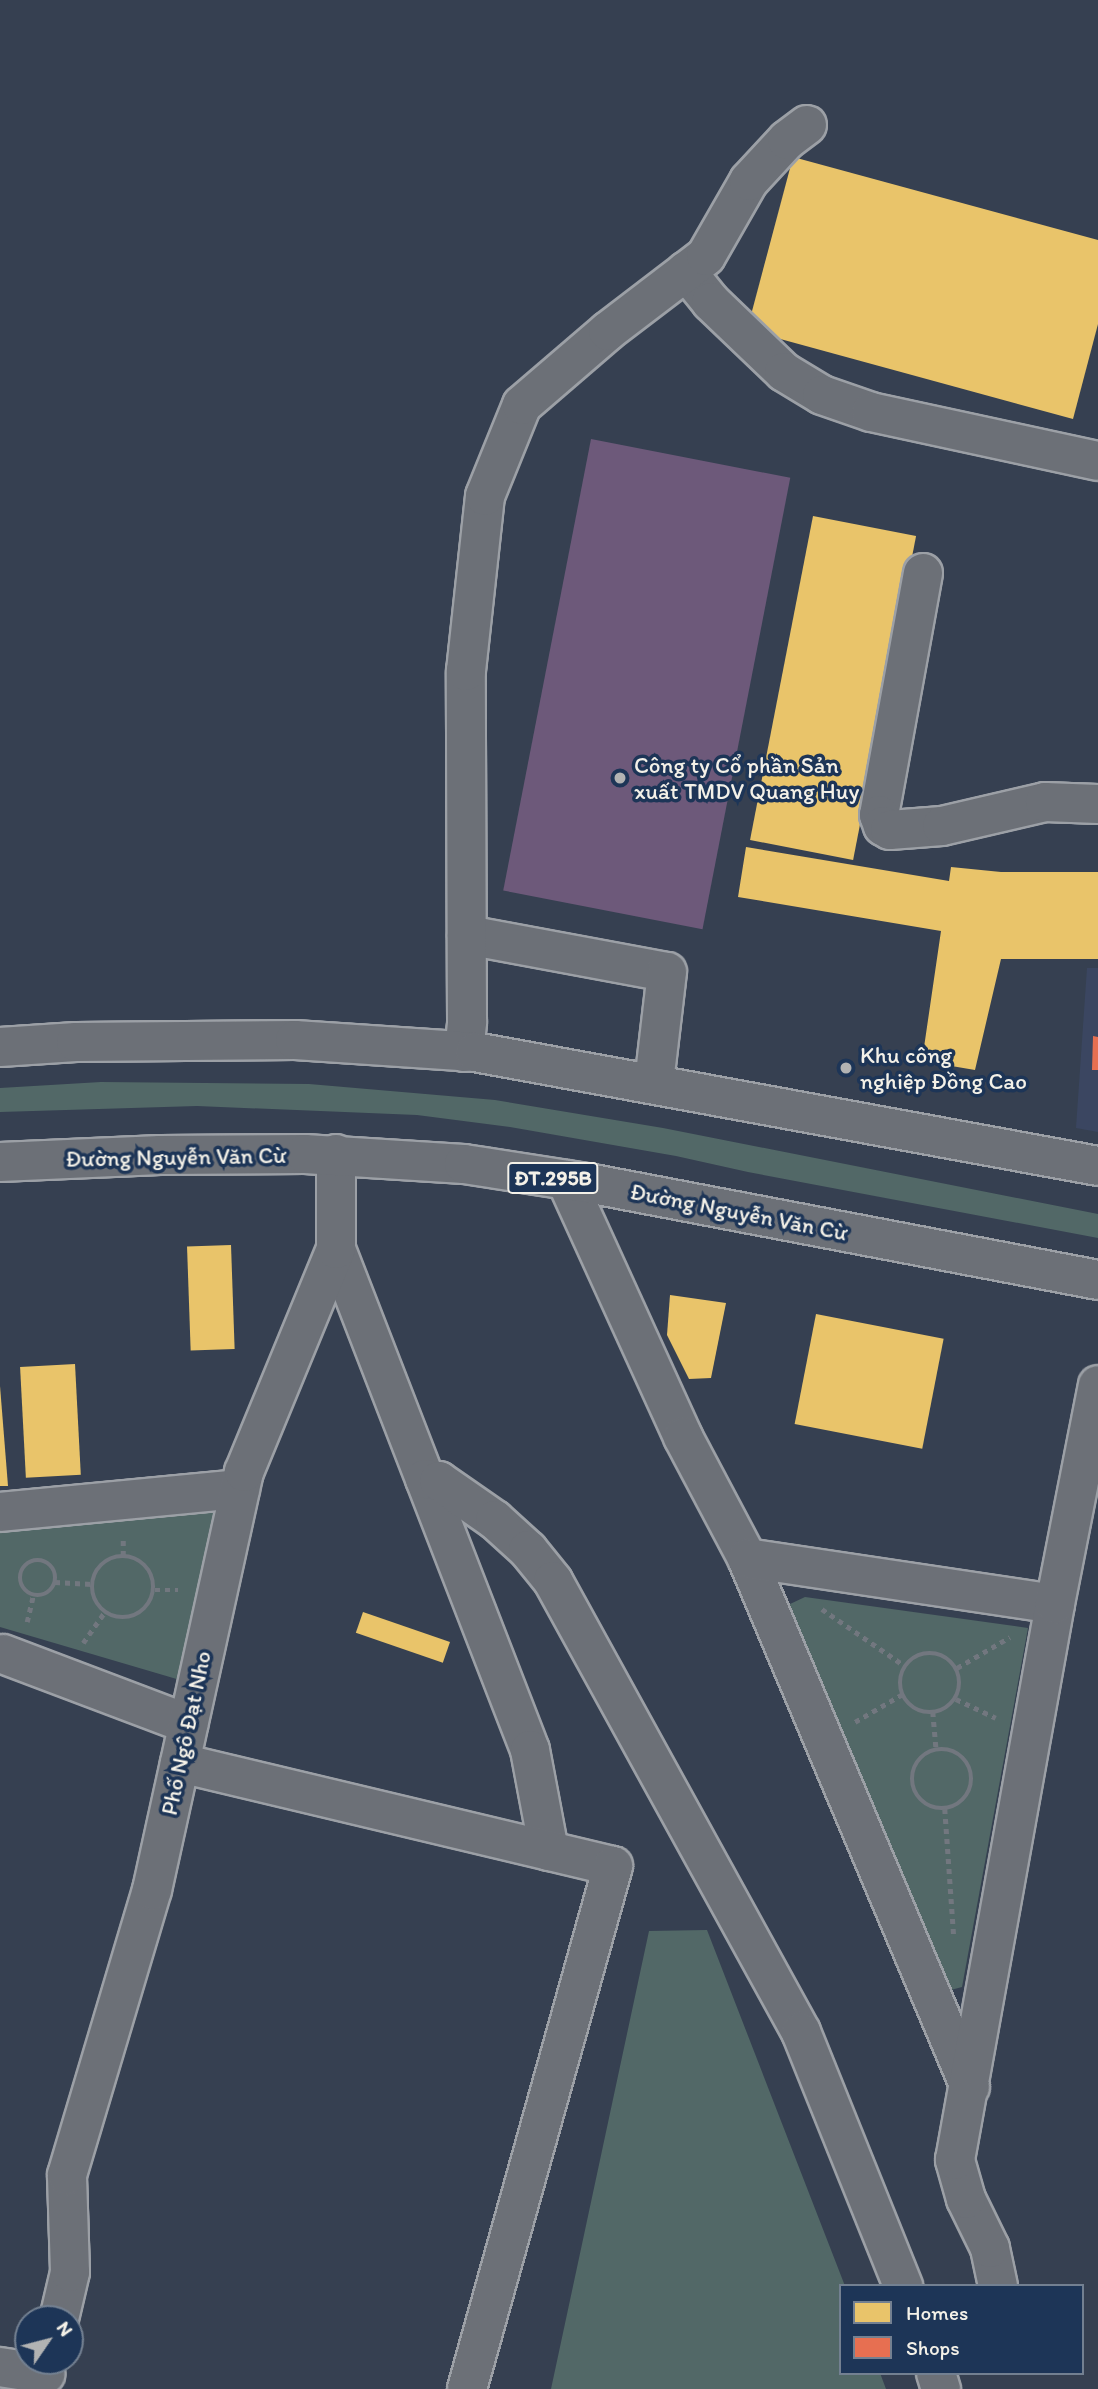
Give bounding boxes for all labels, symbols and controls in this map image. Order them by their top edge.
place label: Công ty Cổ phần Sản xuất TMDV Quang Huy [634,751,859,805]
marker: Công ty Cổ phần Sản xuất TMDV Quang Huy [612,770,628,786]
place label: Khu công nghiệp Đồng Cao [860,1041,1027,1095]
marker: Khu công nghiệp Đồng Cao [838,1060,854,1076]
street label: Đường Nguyễn Văn Cừ [65,1141,287,1173]
road number: ĐT.295B [506,1160,600,1196]
street label: Đường Nguyễn Văn Cừ [627,1177,851,1247]
street label: Phố Ngô Đạt Nho [155,1648,217,1818]
legend [839,2284,1084,2375]
text: Homes [906,2300,968,2325]
north arrow [14,2305,84,2375]
text: N [52,2317,78,2341]
text: Shops [906,2335,960,2360]

